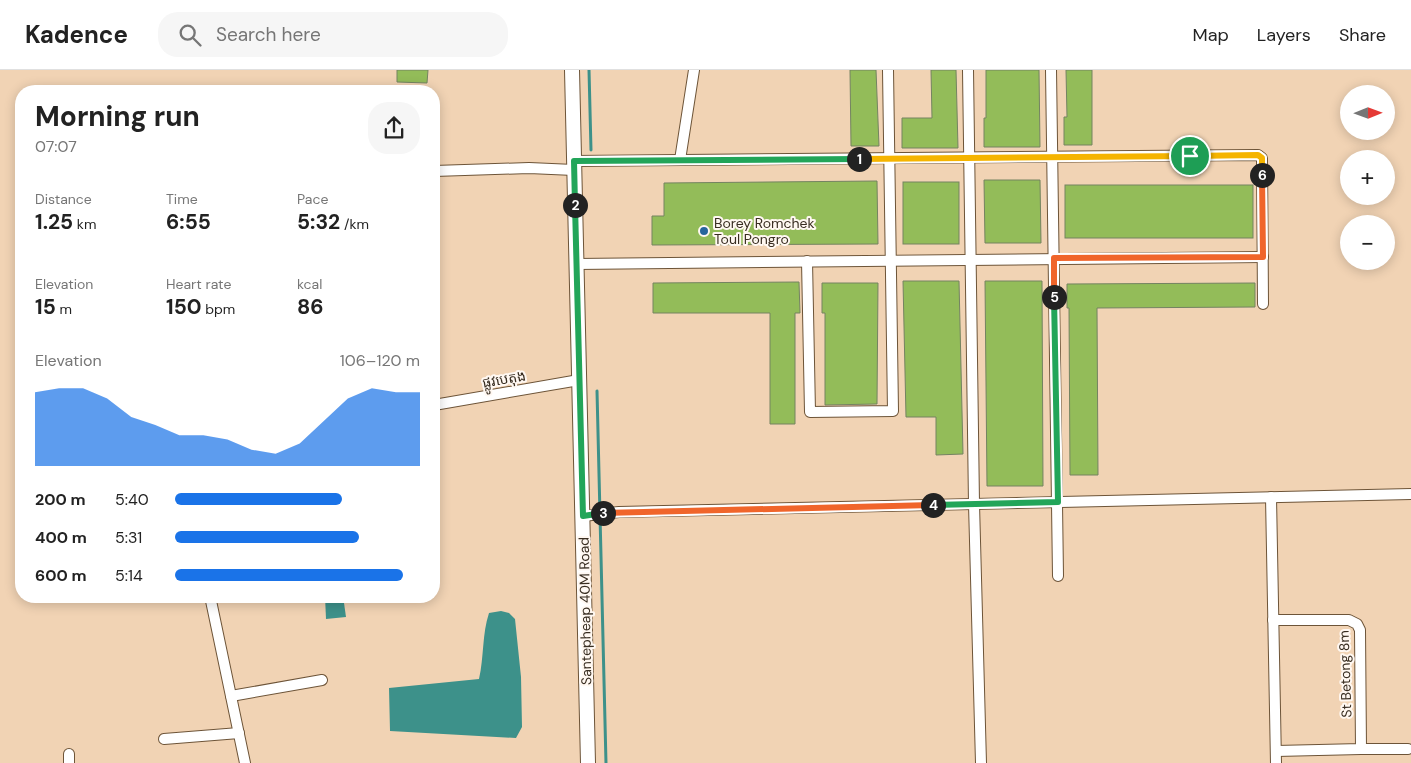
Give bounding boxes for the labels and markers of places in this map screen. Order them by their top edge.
pin [1169,135,1211,177]
pin: 1 [846,146,872,172]
pin: 6 [1250,162,1274,188]
pin: 2 [562,192,588,218]
place label: Borey Romchek Toul Pongro [714,214,815,248]
marker: Borey Romchek Toul Pongro [698,225,710,237]
pin: 5 [1042,284,1066,310]
pin: 4 [920,492,946,518]
pin: 3 [590,500,616,526]

